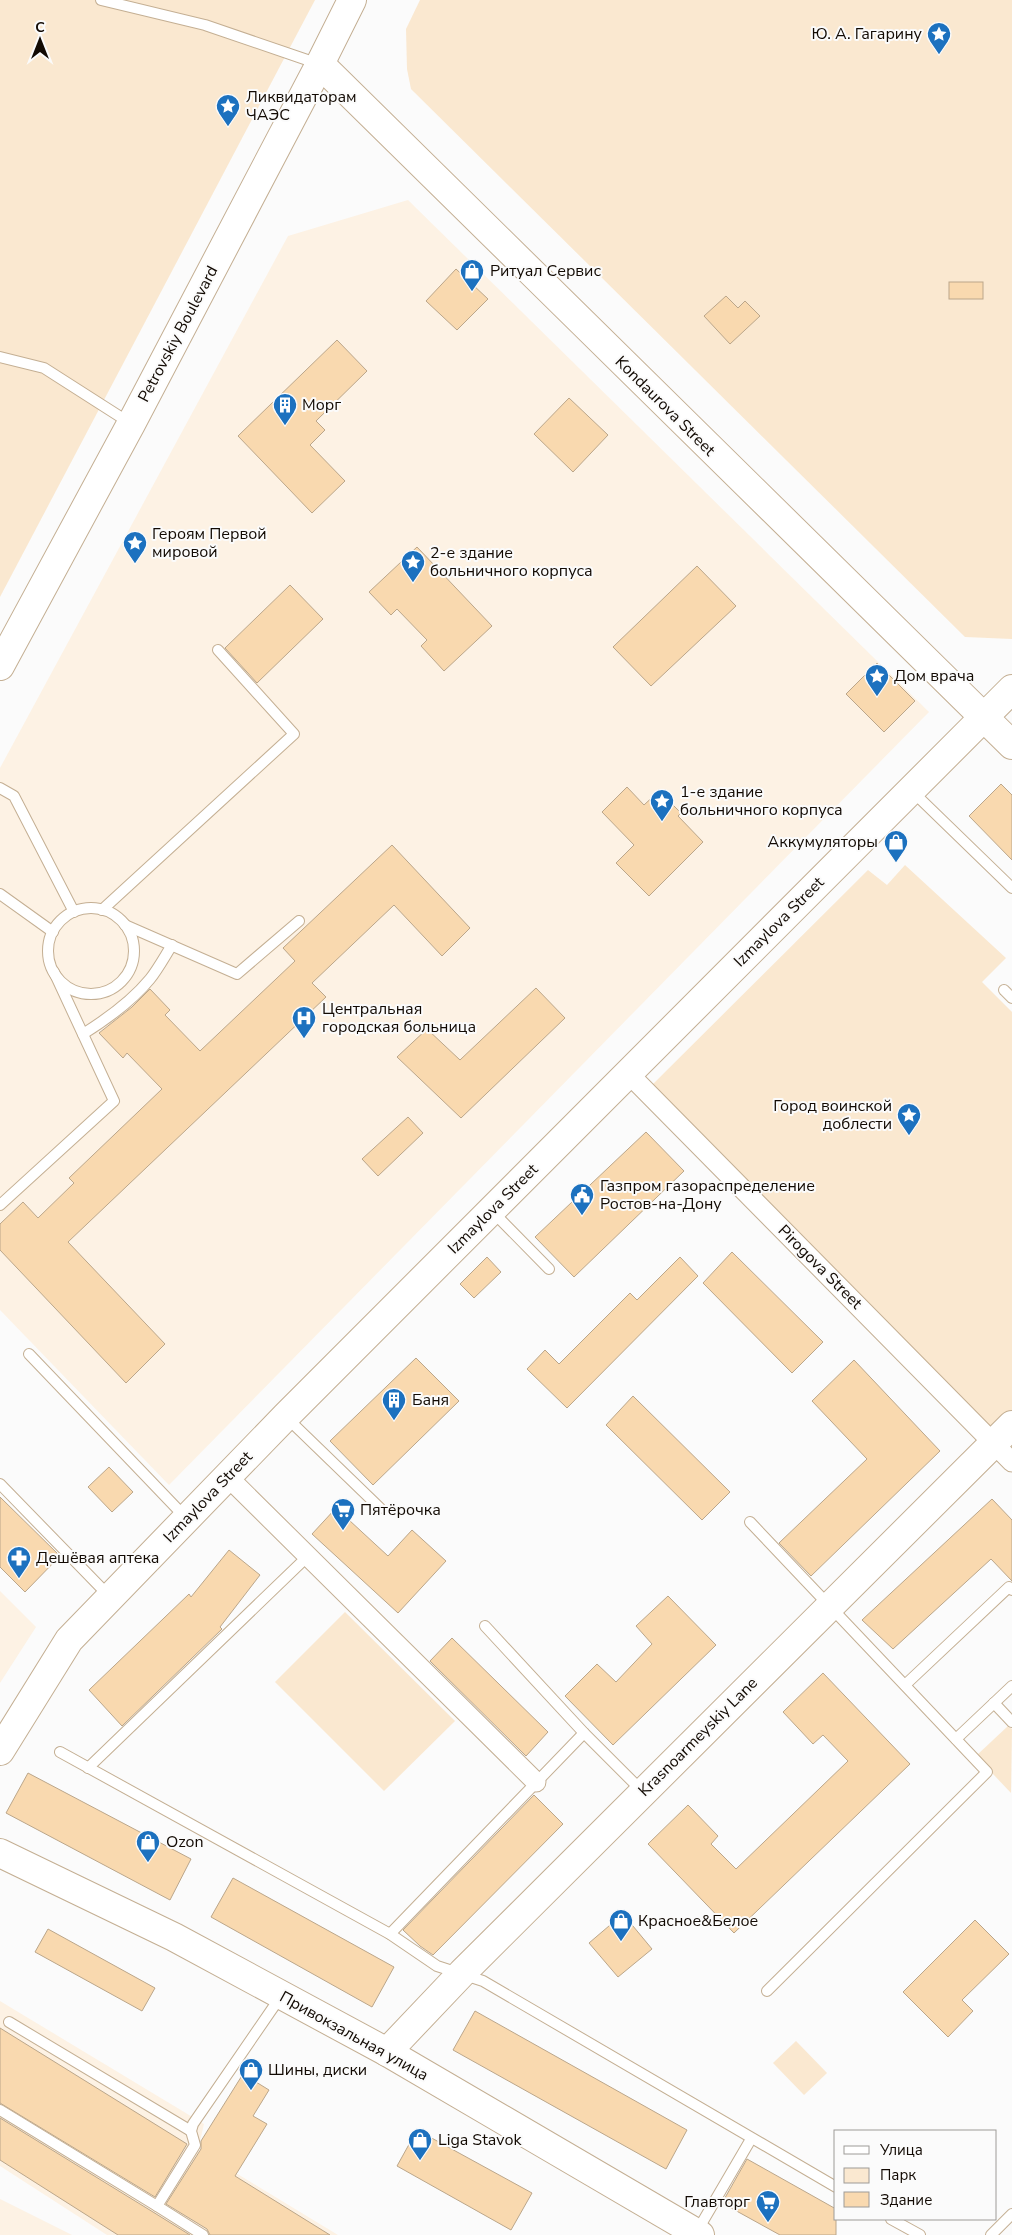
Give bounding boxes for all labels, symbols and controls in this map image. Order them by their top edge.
north arrow [15,15,65,65]
text: С [35,18,45,37]
place icon: Ю. А. Гагарину [926,21,952,55]
place label: Ю. А. Гагарину [811,23,923,45]
place label: Ликвидаторам ЧАЭС [246,86,357,126]
place icon: Ликвидаторам ЧАЭС [215,93,241,127]
shop icon: Ритуал Сервис [459,258,485,292]
place label: Ритуал Сервис [490,260,601,282]
street label: Petrovskiy Boulevard [133,262,223,406]
street label: Kondaurova Street [610,351,720,461]
building icon: Морг [272,392,298,426]
place label: Морг [302,394,341,416]
place label: Героям Первой мировой [152,523,267,563]
place icon: Героям Первой мировой [122,530,148,564]
place label: 2-е здание больничного корпуса [430,542,593,582]
place icon: 2-е здание больничного корпуса [400,549,426,583]
place icon: Дом врача [864,663,890,697]
place label: Дом врача [894,665,974,687]
place label: 1-е здание больничного корпуса [680,781,843,821]
place icon: 1-е здание больничного корпуса [649,788,675,822]
shop icon: Аккумуляторы [883,829,909,863]
place label: Аккумуляторы [768,831,878,853]
street label: Izmaylova Street [729,872,829,972]
place label: Центральная городская больница [322,998,476,1038]
hospital icon: Центральная городская больница [291,1005,317,1039]
place label: Город воинской доблести [773,1095,892,1135]
place icon: Город воинской доблести [896,1102,922,1136]
street label: Izmaylova Street [443,1159,543,1259]
place label: Газпром газораспределение Ростов-на-Дону [600,1175,815,1215]
public building icon: Газпром газораспределение Ростов-на-Дону [569,1182,595,1216]
street label: Pirogova Street [773,1220,867,1314]
building icon: Баня [381,1387,407,1421]
place label: Баня [412,1389,449,1411]
street label: Izmaylova Street [159,1446,258,1548]
supermarket icon: Пятёрочка [330,1497,356,1531]
place label: Пятёрочка [360,1499,441,1521]
pharmacy icon: Дешёвая аптека [6,1545,32,1579]
place label: Дешёвая аптека [36,1547,159,1569]
street label: Krasnoarmeyskiy Lane [633,1672,763,1802]
shop icon: Ozon [135,1829,161,1863]
place label: Ozon [166,1831,204,1853]
shop icon: Красное&Белое [608,1908,634,1942]
place label: Красное&Белое [638,1910,758,1932]
street label: Привокзальная улица [276,1986,432,2086]
shop icon: Шины, диски [238,2057,264,2091]
place label: Шины, диски [268,2059,367,2081]
shop icon: Liga Stavоk [407,2127,433,2161]
place label: Liga Stavоk [438,2129,522,2151]
legend [834,2130,997,2220]
text: Улица [879,2140,923,2160]
text: Парк [880,2165,916,2185]
supermarket icon: Главторг [755,2189,781,2223]
text: Здание [880,2190,932,2210]
place label: Главторг [684,2191,750,2213]

